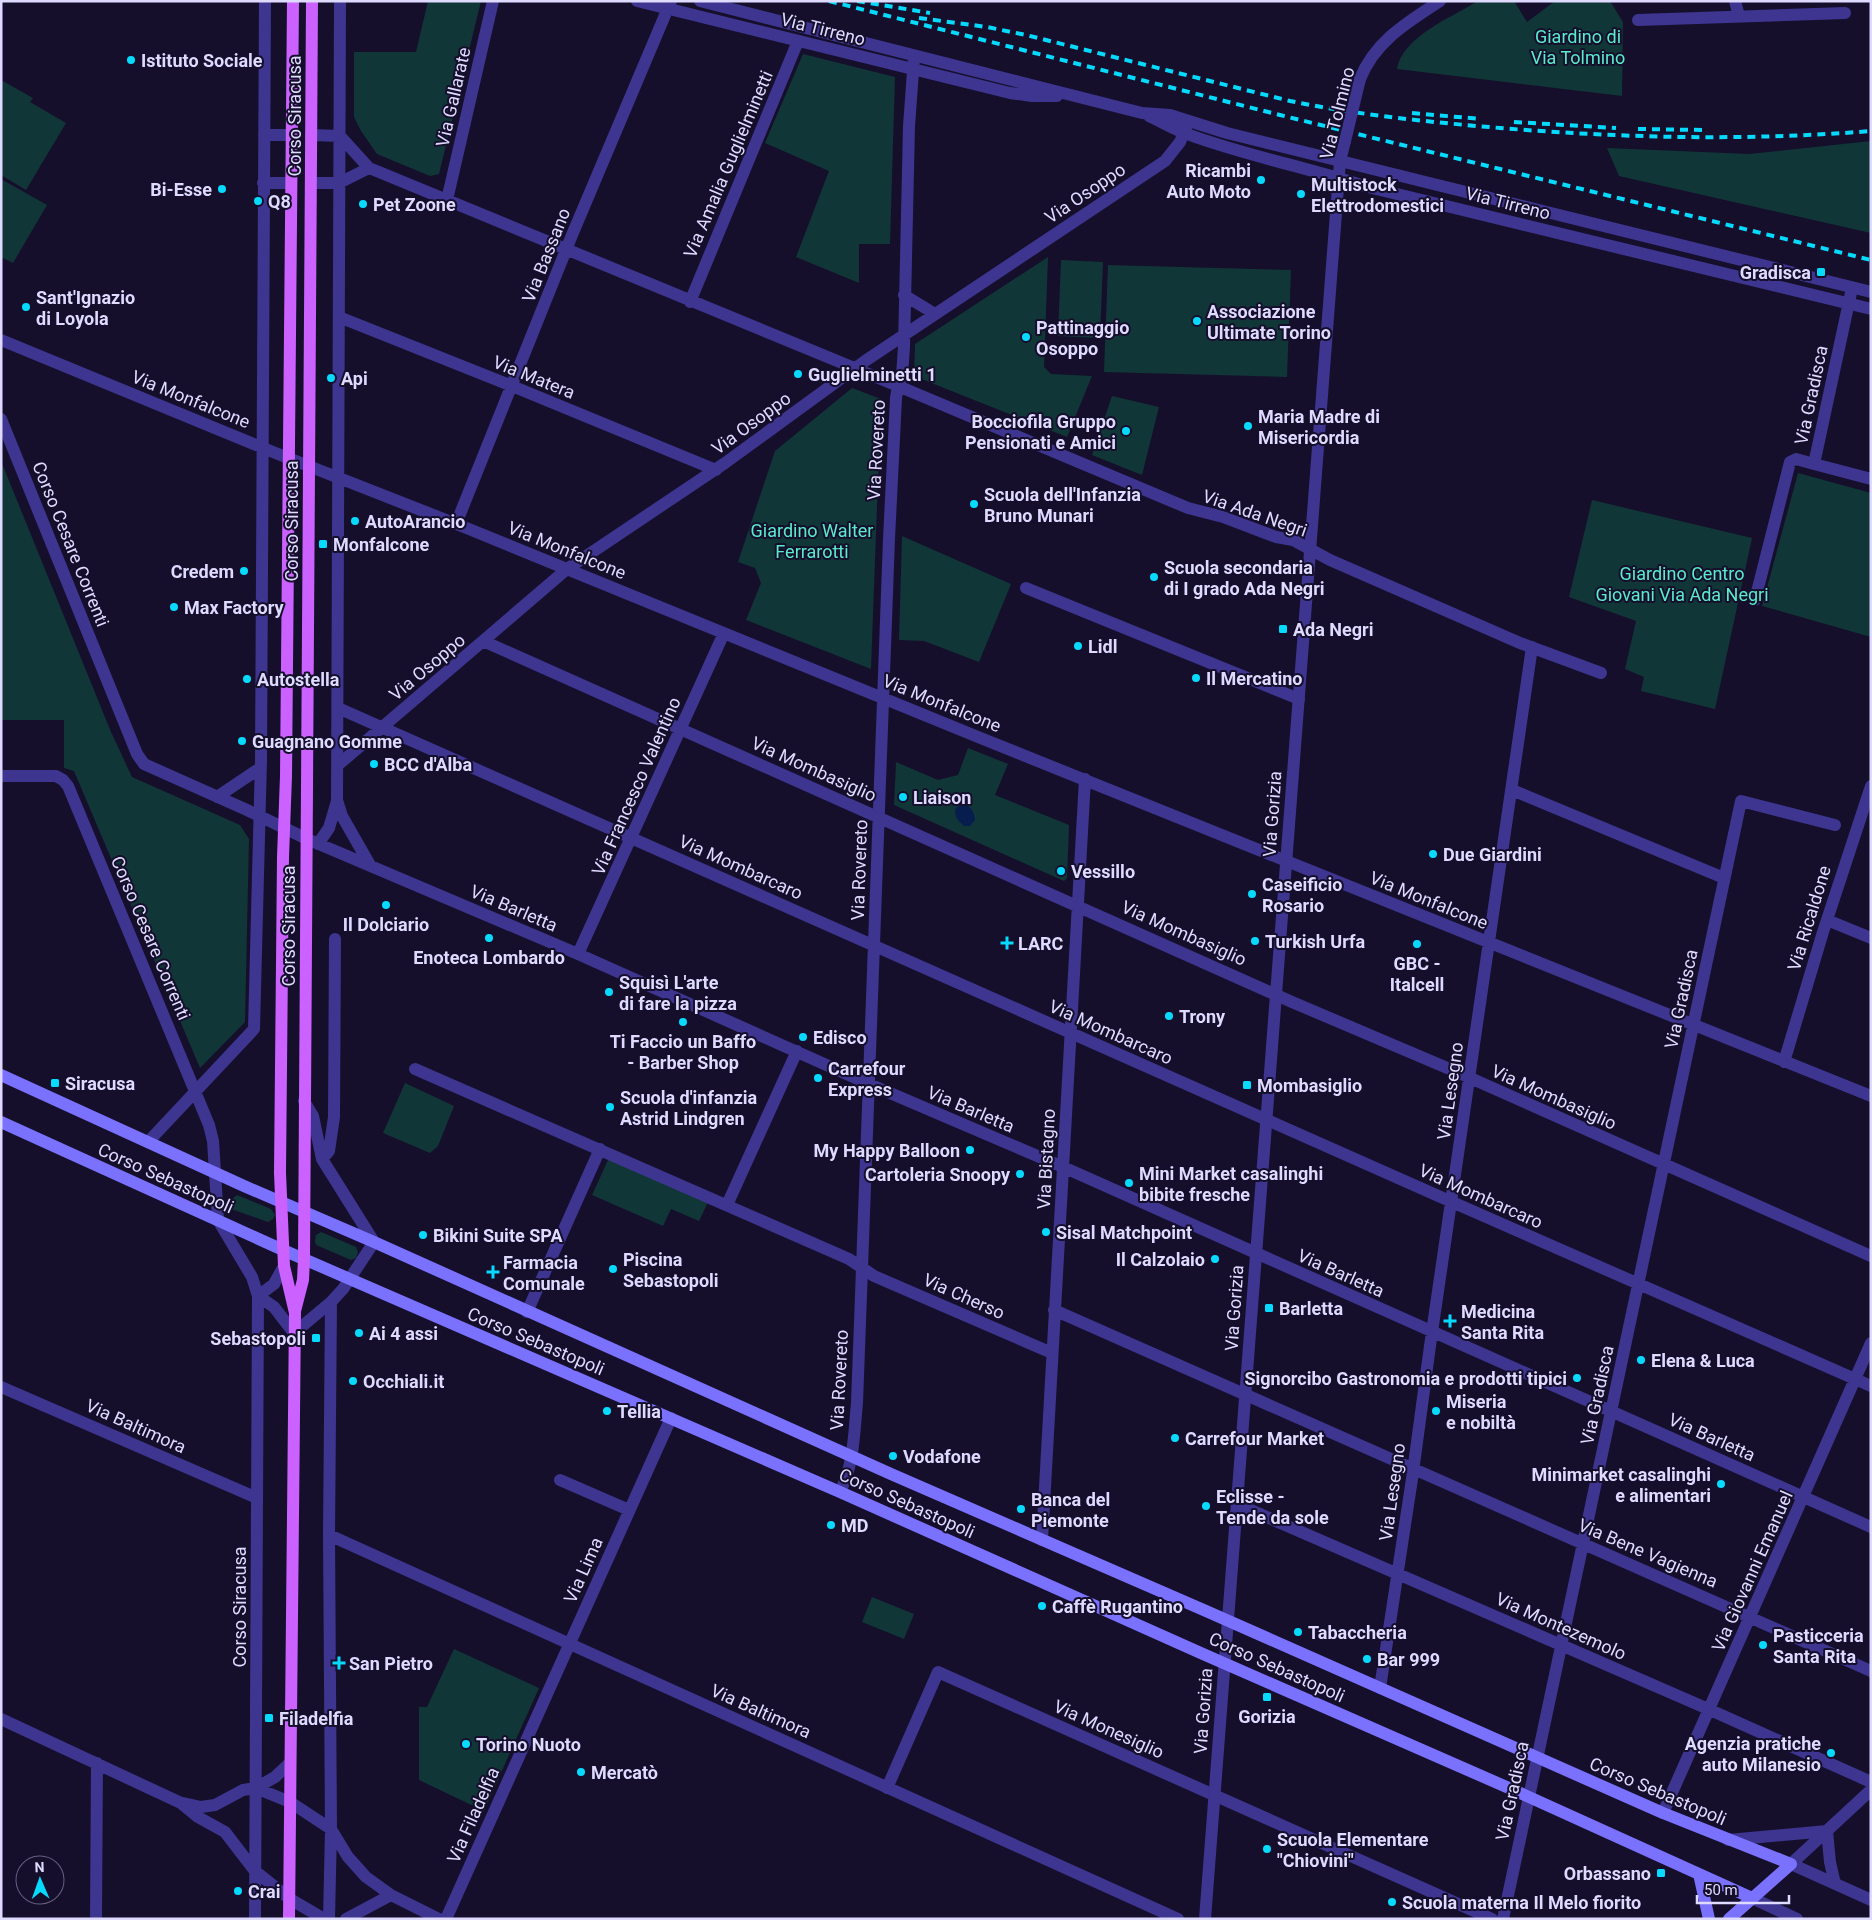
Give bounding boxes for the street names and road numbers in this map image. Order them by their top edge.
street label: Via Tirreno [778,8,868,50]
street label: Via Gallarate [431,45,475,149]
street label: Corso Siracusa [284,55,305,177]
street label: Via Tolmino [1315,65,1359,161]
street label: Via Amalia Guglielminetti [679,67,777,261]
street label: Via Osoppo [1041,158,1129,228]
street label: Via Tirreno [1463,182,1553,224]
street label: Via Bassano [518,205,574,305]
street label: Via Gradisca [1790,343,1832,447]
street label: Via Matera [490,351,578,403]
street label: Via Monfalcone [129,366,253,432]
street label: Via Osoppo [707,387,795,459]
street label: Via Rovereto [863,399,889,501]
street label: Corso Cesare Correnti [28,458,114,630]
street label: Corso Siracusa [281,460,302,582]
street label: Via Ada Negri [1200,485,1310,541]
street label: Via Monfalcone [505,517,629,583]
street label: Via Osoppo [385,629,469,705]
street label: Via Monfalcone [880,670,1004,736]
street label: Via Francesco Valentino [587,694,685,878]
street label: Via Mombasiglio [748,732,880,806]
street label: Via Gorizia [1259,770,1285,858]
street label: Via Rovereto [847,819,871,921]
street label: Via Mombarcaro [676,830,806,904]
street label: Corso Cesare Correnti [107,853,195,1023]
street label: Via Ricaldone [1783,863,1835,973]
street label: Corso Siracusa [278,865,299,987]
street label: Via Monfalcone [1367,867,1491,933]
street label: Via Barletta [467,880,561,936]
street label: Via Mombasiglio [1118,896,1250,970]
street label: Via Gradisca [1660,947,1702,1051]
street label: Via Mombarcaro [1046,995,1176,1069]
street label: Via Lesegno [1433,1041,1467,1141]
street label: Via Mombasiglio [1488,1060,1620,1134]
street label: Via Barletta [924,1081,1018,1137]
street label: Via Bistagno [1033,1108,1059,1210]
street label: Corso Sebastopoli [95,1139,237,1217]
street label: Via Mombarcaro [1416,1159,1546,1233]
street label: Via Barletta [1294,1245,1388,1301]
street label: Via Gorizia [1221,1264,1247,1352]
street label: Via Cherso [920,1269,1008,1323]
street label: Corso Sebastopoli [464,1303,608,1379]
street label: Via Rovereto [826,1329,852,1431]
street label: Via Gradisca [1576,1343,1618,1447]
street label: Via Baltimora [83,1395,189,1457]
street label: Via Barletta [1665,1409,1759,1465]
street label: Via Lesegno [1375,1442,1409,1542]
street label: Corso Sebastopoli [836,1464,978,1542]
street label: Via Giovanni Emanuel [1707,1487,1797,1655]
street label: Via Bene Vagienna [1575,1514,1721,1592]
street label: Via Lima [559,1534,607,1606]
street label: Corso Siracusa [229,1546,250,1668]
street label: Via Montezemolo [1493,1588,1629,1664]
street label: Corso Sebastopoli [1206,1628,1348,1706]
street label: Via Gorizia [1190,1667,1216,1755]
street label: Via Baltimora [708,1680,814,1742]
street label: Via Monesiglio [1051,1695,1167,1763]
street label: Via Gradisca [1491,1739,1533,1843]
street label: Corso Sebastopoli [1586,1753,1730,1829]
street label: Via Filadelfia [443,1764,503,1866]

